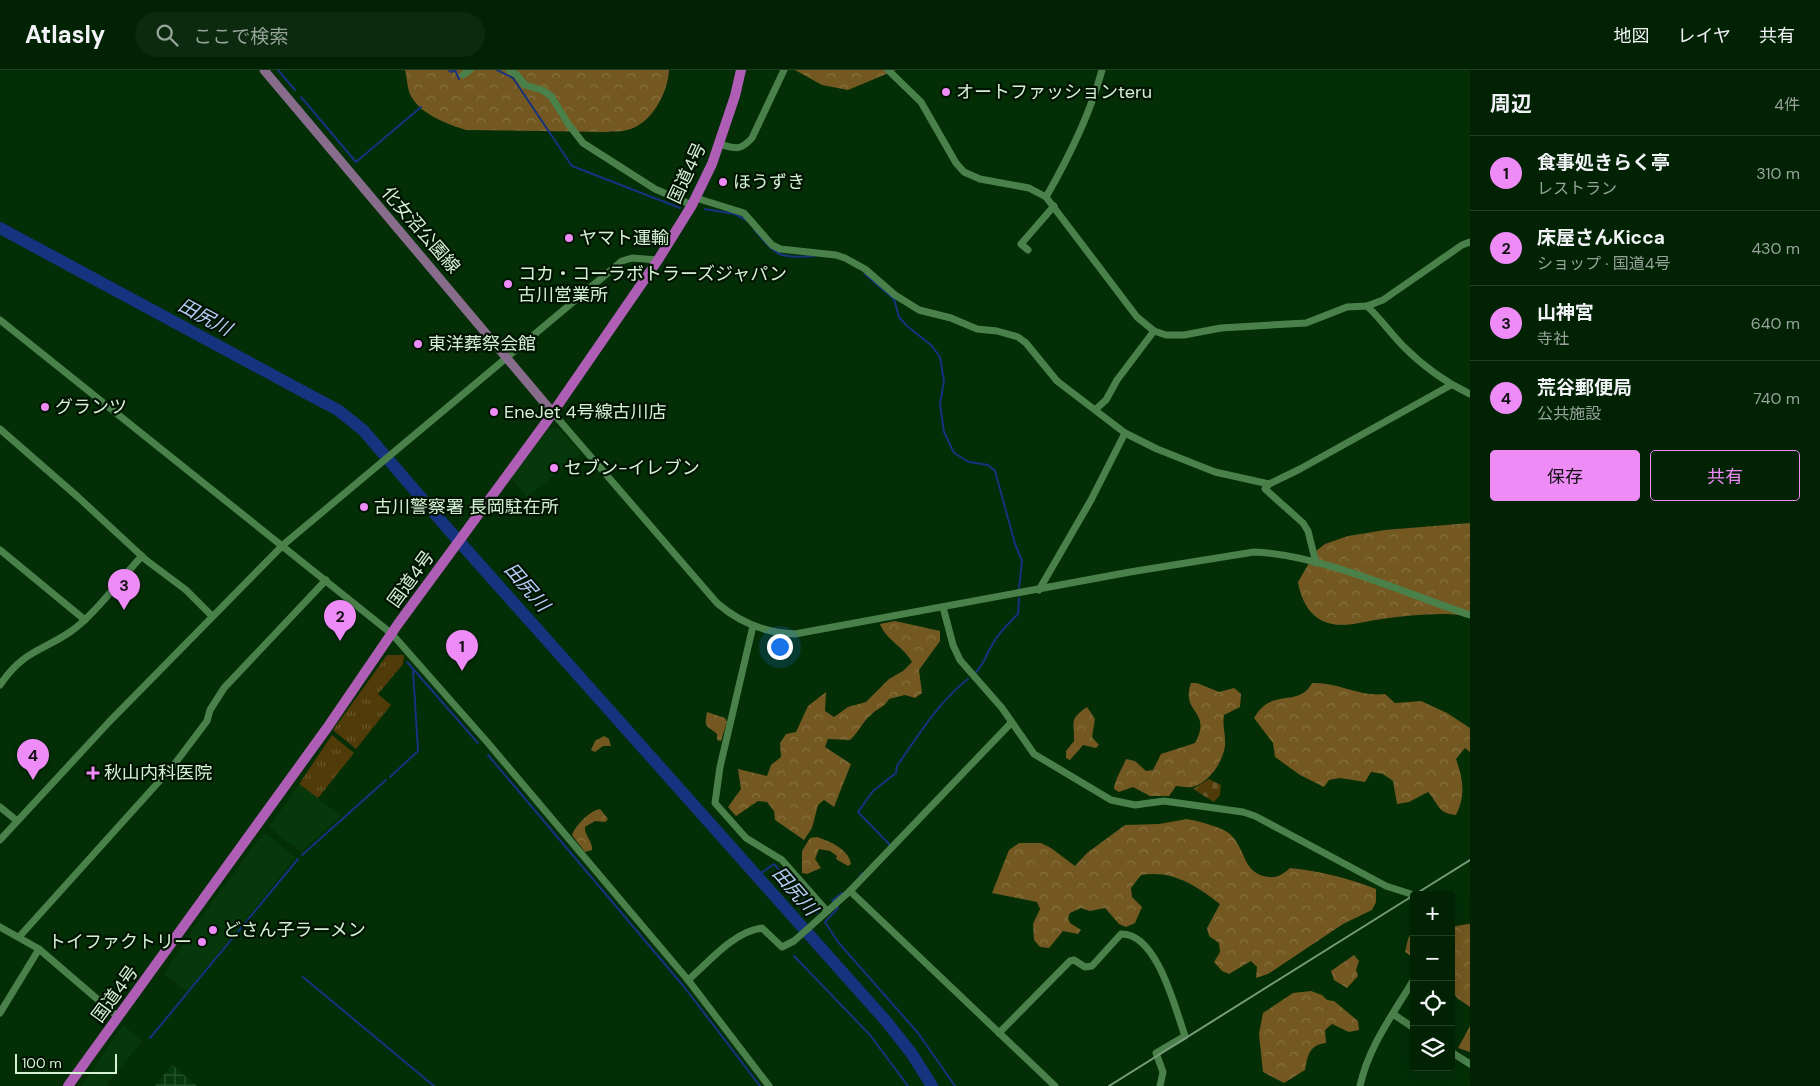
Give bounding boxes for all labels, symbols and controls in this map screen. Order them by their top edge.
search box [135,12,485,57]
text: Atlasly [25,19,105,50]
icon: search [153,21,181,49]
text: ここで検索 [193,24,288,49]
text: 地図 [1614,24,1650,48]
text: レイヤ [1678,24,1731,48]
text: 共有 [1759,24,1795,48]
place label: オートファッションteru [956,80,1152,104]
marker: オートファッションteru [940,86,952,98]
text: 周辺 [1490,90,1532,118]
text: 4件 [1774,94,1800,115]
street label: 国道4号 [662,139,712,207]
text: 食事処きらく亭 [1537,150,1670,175]
text: 1 [1503,163,1509,184]
text: 310 m [1756,163,1800,184]
place label: ほうずき [733,170,805,194]
marker: ほうずき [717,176,729,188]
text: レストラン [1537,178,1617,199]
street label: 化女沼公園線 [377,181,465,279]
text: 床屋さんKicca [1537,225,1665,250]
place label: ヤマト運輸 [579,226,669,250]
marker: ヤマト運輸 [563,232,575,244]
text: 2 [1501,238,1511,259]
text: 430 m [1751,238,1800,259]
text: ショップ · 国道4号 [1537,253,1670,274]
place label: コカ・コーラボトラーズジャパン 古川営業所 [518,262,787,307]
marker: コカ・コーラボトラーズジャパン 古川営業所 [502,278,514,290]
water label: 田尻川 [174,293,238,342]
text: 山神宮 [1537,300,1594,325]
text: 3 [1501,313,1511,334]
text: 640 m [1751,313,1800,334]
text: 寺社 [1537,328,1569,349]
place label: 東洋葬祭会館 [428,332,536,356]
marker: 東洋葬祭会館 [412,338,424,350]
text: 荒谷郵便局 [1537,375,1632,400]
text: 4 [1501,388,1511,409]
text: 740 m [1753,388,1800,409]
place label: グランツ [55,395,127,419]
place label: EneJet 4号線古川店 [504,400,666,424]
marker: グランツ [39,401,51,413]
text: 公共施設 [1537,403,1601,424]
marker: EneJet 4号線古川店 [488,406,500,418]
button: 保存 [1490,450,1640,501]
button: 共有 [1650,450,1800,501]
place label: セブン-イレブン [564,456,700,480]
marker: セブン-イレブン [548,462,560,474]
place label: 古川警察署 長岡駐在所 [374,495,559,519]
marker: 古川警察署 長岡駐在所 [358,501,370,513]
street label: 国道4号 [382,546,440,612]
water label: 田尻川 [499,557,556,618]
pin: 3 [108,569,140,610]
pin: 2 [324,600,356,641]
pin: 1 [446,630,478,671]
your location [767,634,793,660]
pin: 4 [17,739,49,780]
place label: 秋山内科医院 [104,761,212,785]
marker: 秋山内科医院 [86,766,100,780]
water label: 田尻川 [767,861,824,922]
map controls [1410,891,1455,1071]
button: + [1410,891,1455,936]
place label: どさん子ラーメン [223,918,366,942]
marker: どさん子ラーメン [207,924,219,936]
place label: トイファクトリー [48,930,192,954]
marker: トイファクトリー [196,936,208,948]
button: − [1410,936,1455,981]
street label: 国道4号 [86,961,144,1027]
button: locate [1410,981,1455,1026]
button: layers [1410,1026,1455,1071]
scale bar [15,1051,118,1074]
text: 100 m [22,1054,62,1072]

